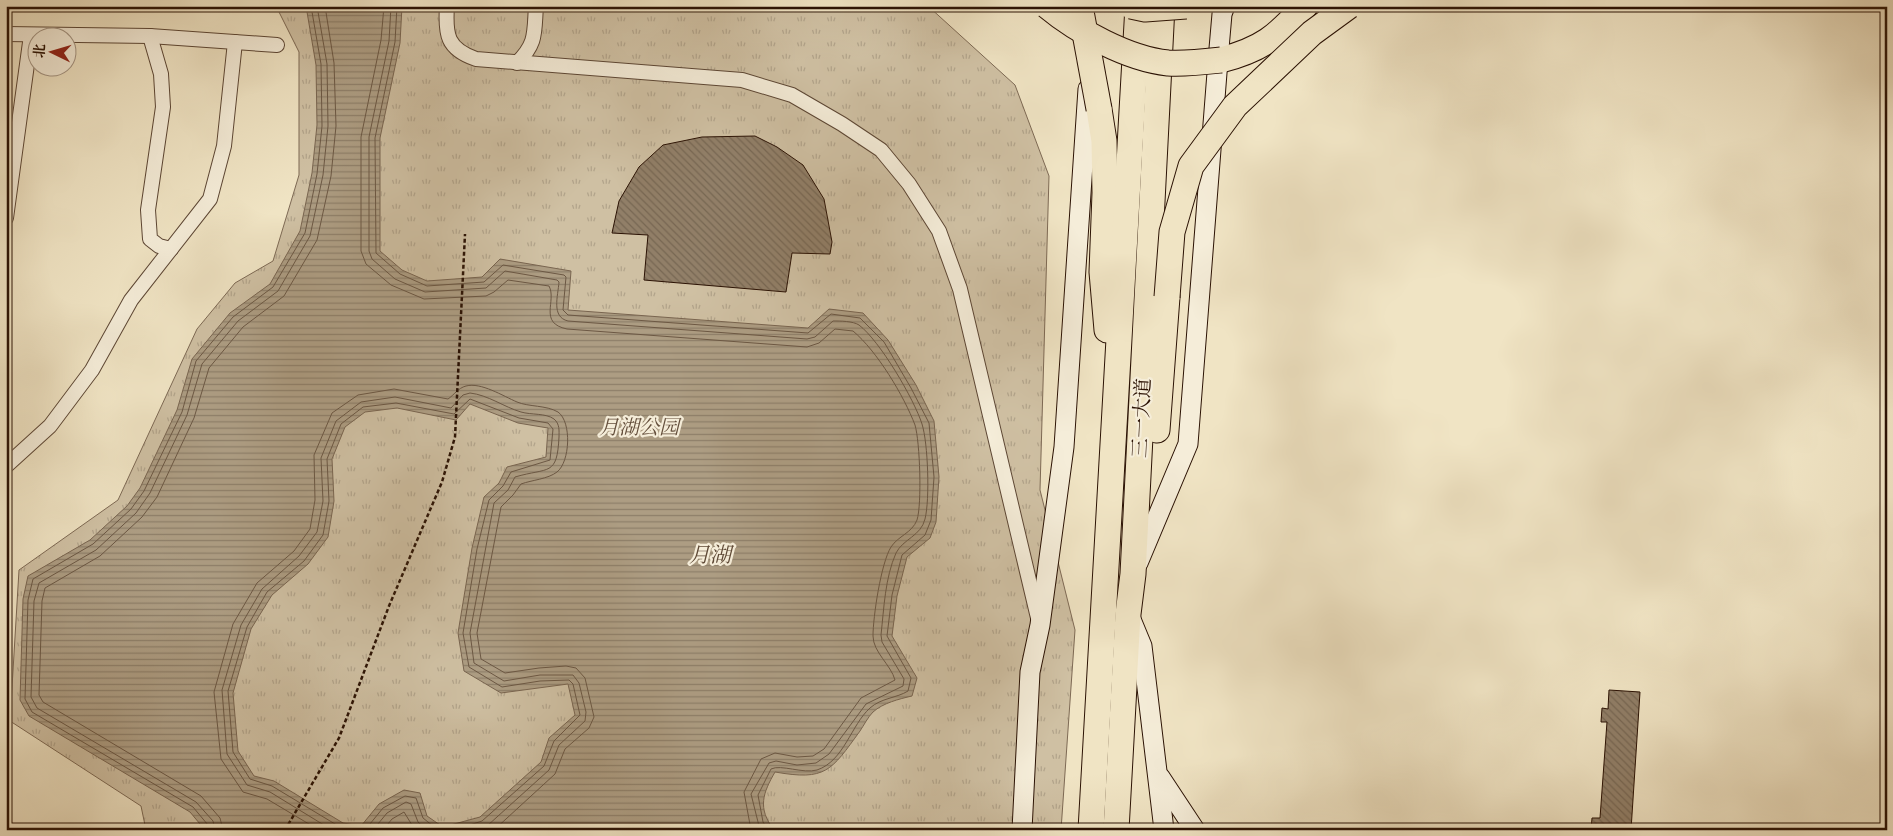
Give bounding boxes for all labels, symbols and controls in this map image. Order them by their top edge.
north arrow [28,28,78,78]
text: 北 [28,43,50,59]
street label: 三一大道 [1124,377,1157,459]
park label: 月湖公园 [599,412,682,441]
water label: 月湖 [689,539,735,570]

